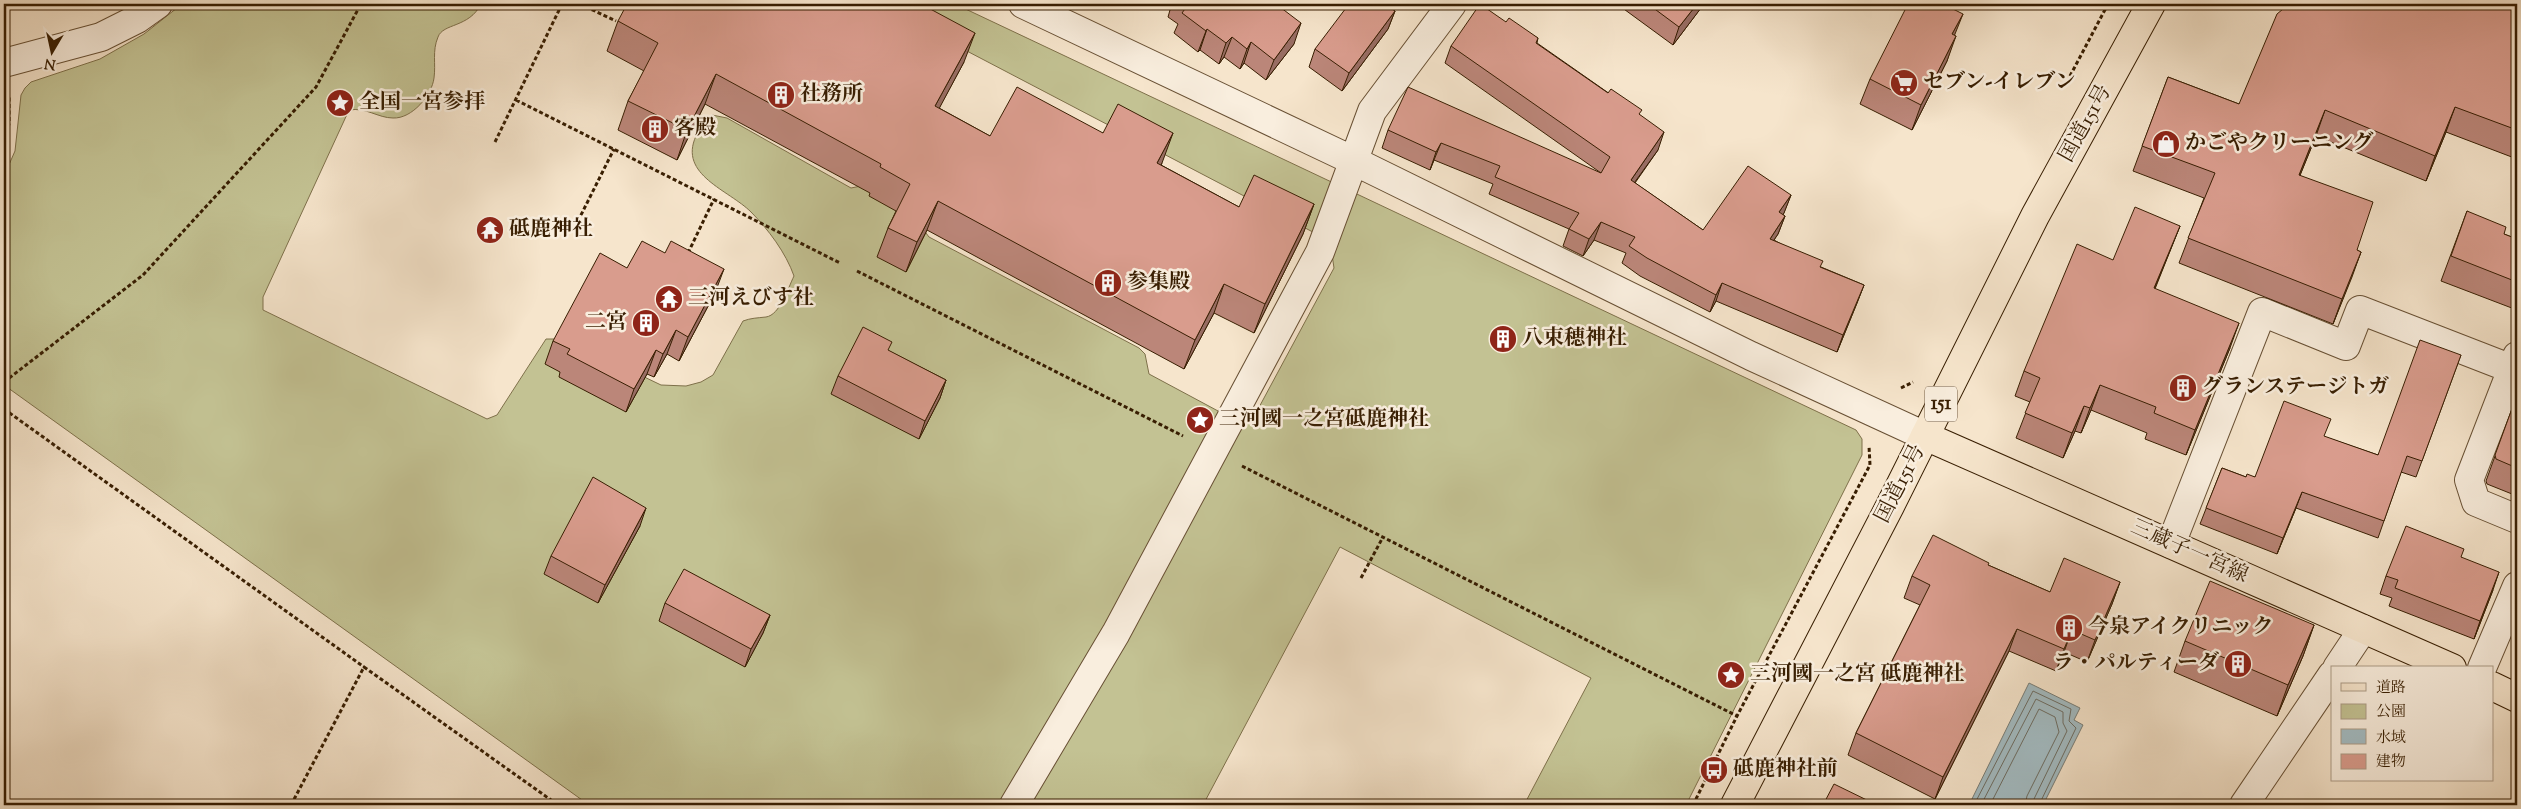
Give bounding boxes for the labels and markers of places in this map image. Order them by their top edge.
supermarket icon: セブン-イレブン [1889,68,1919,98]
place label: セブン-イレブン [1923,68,2075,98]
building icon: 社務所 [766,80,796,110]
place label: 社務所 [800,80,863,110]
place icon: 全国一宮参拝 [325,88,355,118]
place label: 全国一宮参拝 [359,88,485,118]
building icon: 客殿 [640,114,670,144]
place label: 客殿 [674,114,716,144]
shop icon: かごやクリーニング [2151,129,2181,159]
place label: かごやクリーニング [2185,129,2374,159]
temple icon: 砥鹿神社 [475,215,505,245]
place label: 砥鹿神社 [509,215,593,245]
building icon: 参集殿 [1093,268,1123,298]
place label: 参集殿 [1127,268,1190,298]
temple icon: 三河えびす社 [654,284,684,314]
place label: 三河えびす社 [688,284,814,314]
place label: 二宮 [585,308,627,338]
building icon: 二宮 [631,308,661,338]
building icon: 八束穂神社 [1488,324,1518,354]
place label: 八束穂神社 [1522,324,1627,354]
building icon: グランステージトガ [2168,373,2198,403]
place label: グランステージトガ [2202,373,2389,403]
place icon: 三河國一之宮砥鹿神社 [1185,405,1215,435]
place label: 三河國一之宮砥鹿神社 [1219,405,1429,435]
building icon: 今泉アイクリニック [2054,613,2084,643]
place label: 今泉アイクリニック [2088,613,2273,643]
place label: ラ・パルティーダ [2053,649,2219,679]
building icon: ラ・パルティーダ [2223,649,2253,679]
place icon: 三河國一之宮 砥鹿神社 [1716,660,1746,690]
place label: 三河國一之宮 砥鹿神社 [1750,660,1964,690]
bus stop icon: 砥鹿神社前 [1699,755,1729,785]
place label: 砥鹿神社前 [1733,755,1838,785]

